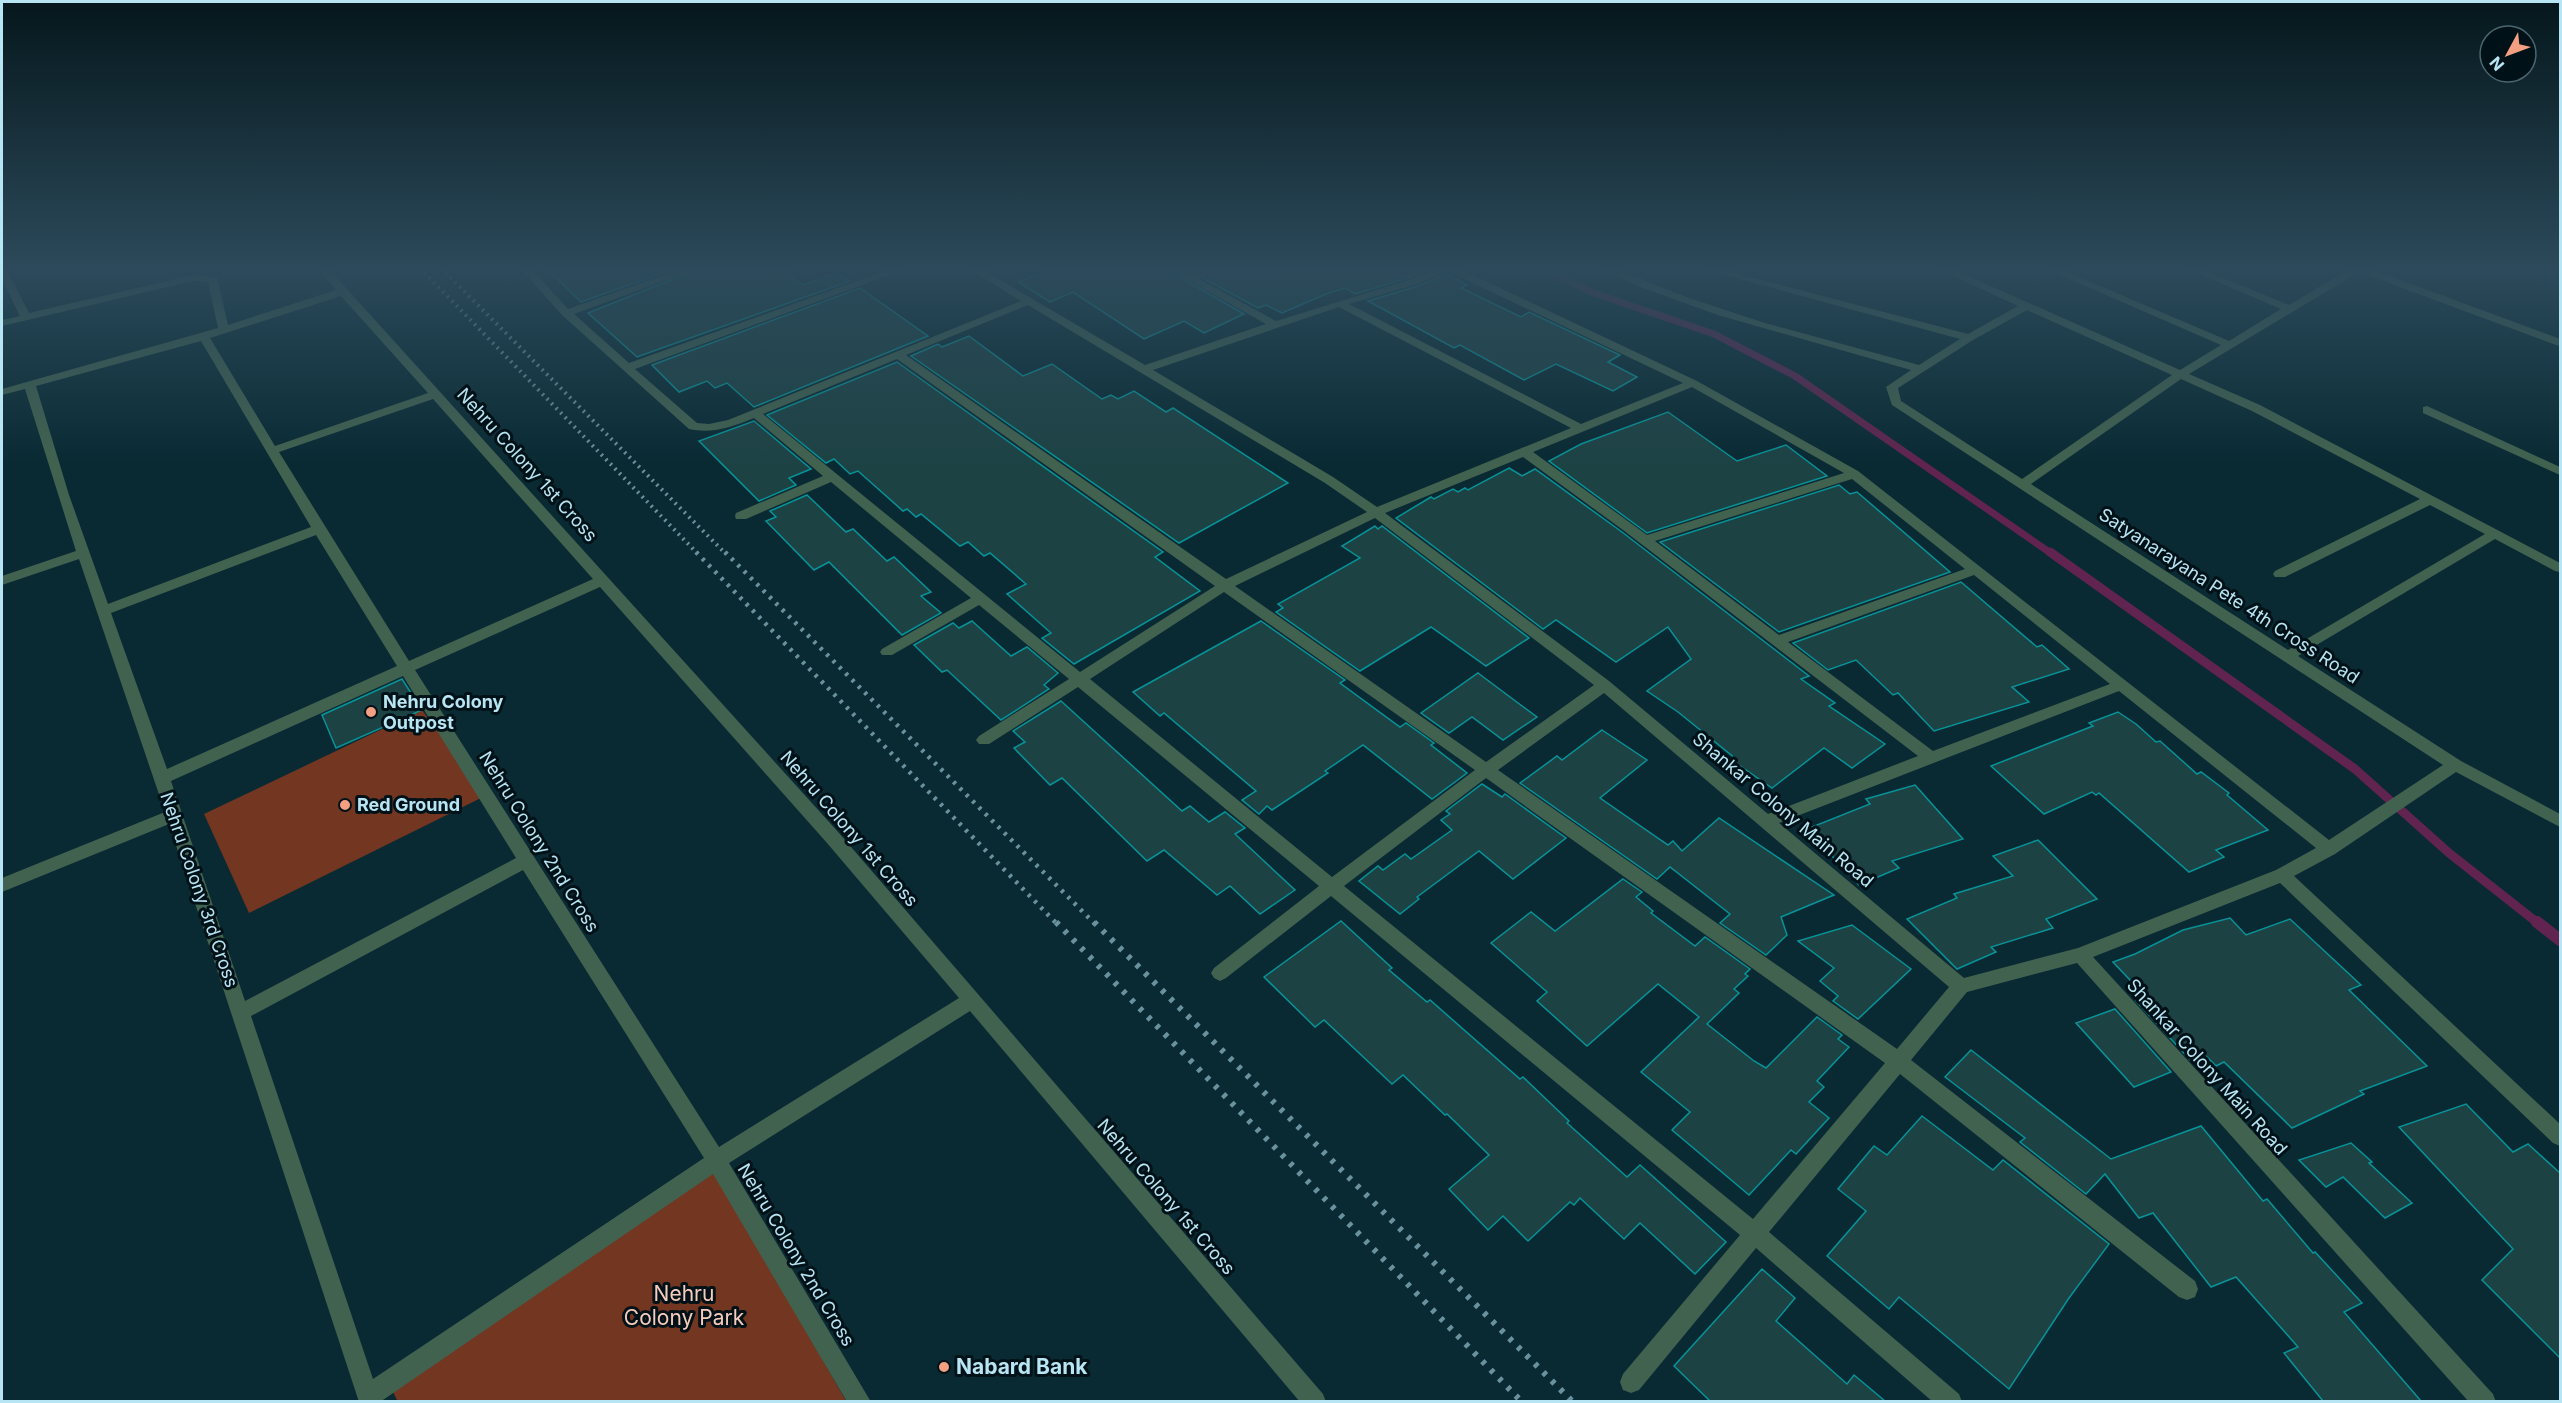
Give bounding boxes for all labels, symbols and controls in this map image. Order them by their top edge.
north arrow [2478,24,2538,84]
text: N [2485,53,2508,75]
street label: Nehru Colony 1st Cross [453,384,602,546]
street label: Satyanarayana Pete 4th Cross Road [2095,504,2363,688]
place label: Nehru Colony Outpost [383,691,504,733]
marker: Nehru Colony Outpost [364,705,378,719]
street label: Shankar Colony Main Road [1689,728,1878,891]
street label: Nehru Colony 1st Cross [776,747,923,911]
street label: Nehru Colony 2nd Cross [475,748,604,936]
street label: Nehru Colony 3rd Cross [156,790,243,990]
place label: Red Ground [357,794,460,815]
marker: Red Ground [338,798,352,812]
street label: Shankar Colony Main Road [2123,974,2292,1159]
street label: Nehru Colony 1st Cross [1093,1115,1240,1279]
street label: Nehru Colony 2nd Cross [734,1160,859,1350]
park label: Nehru Colony Park [624,1281,745,1330]
place label: Nabard Bank [956,1354,1088,1379]
marker: Nabard Bank [937,1360,951,1374]

